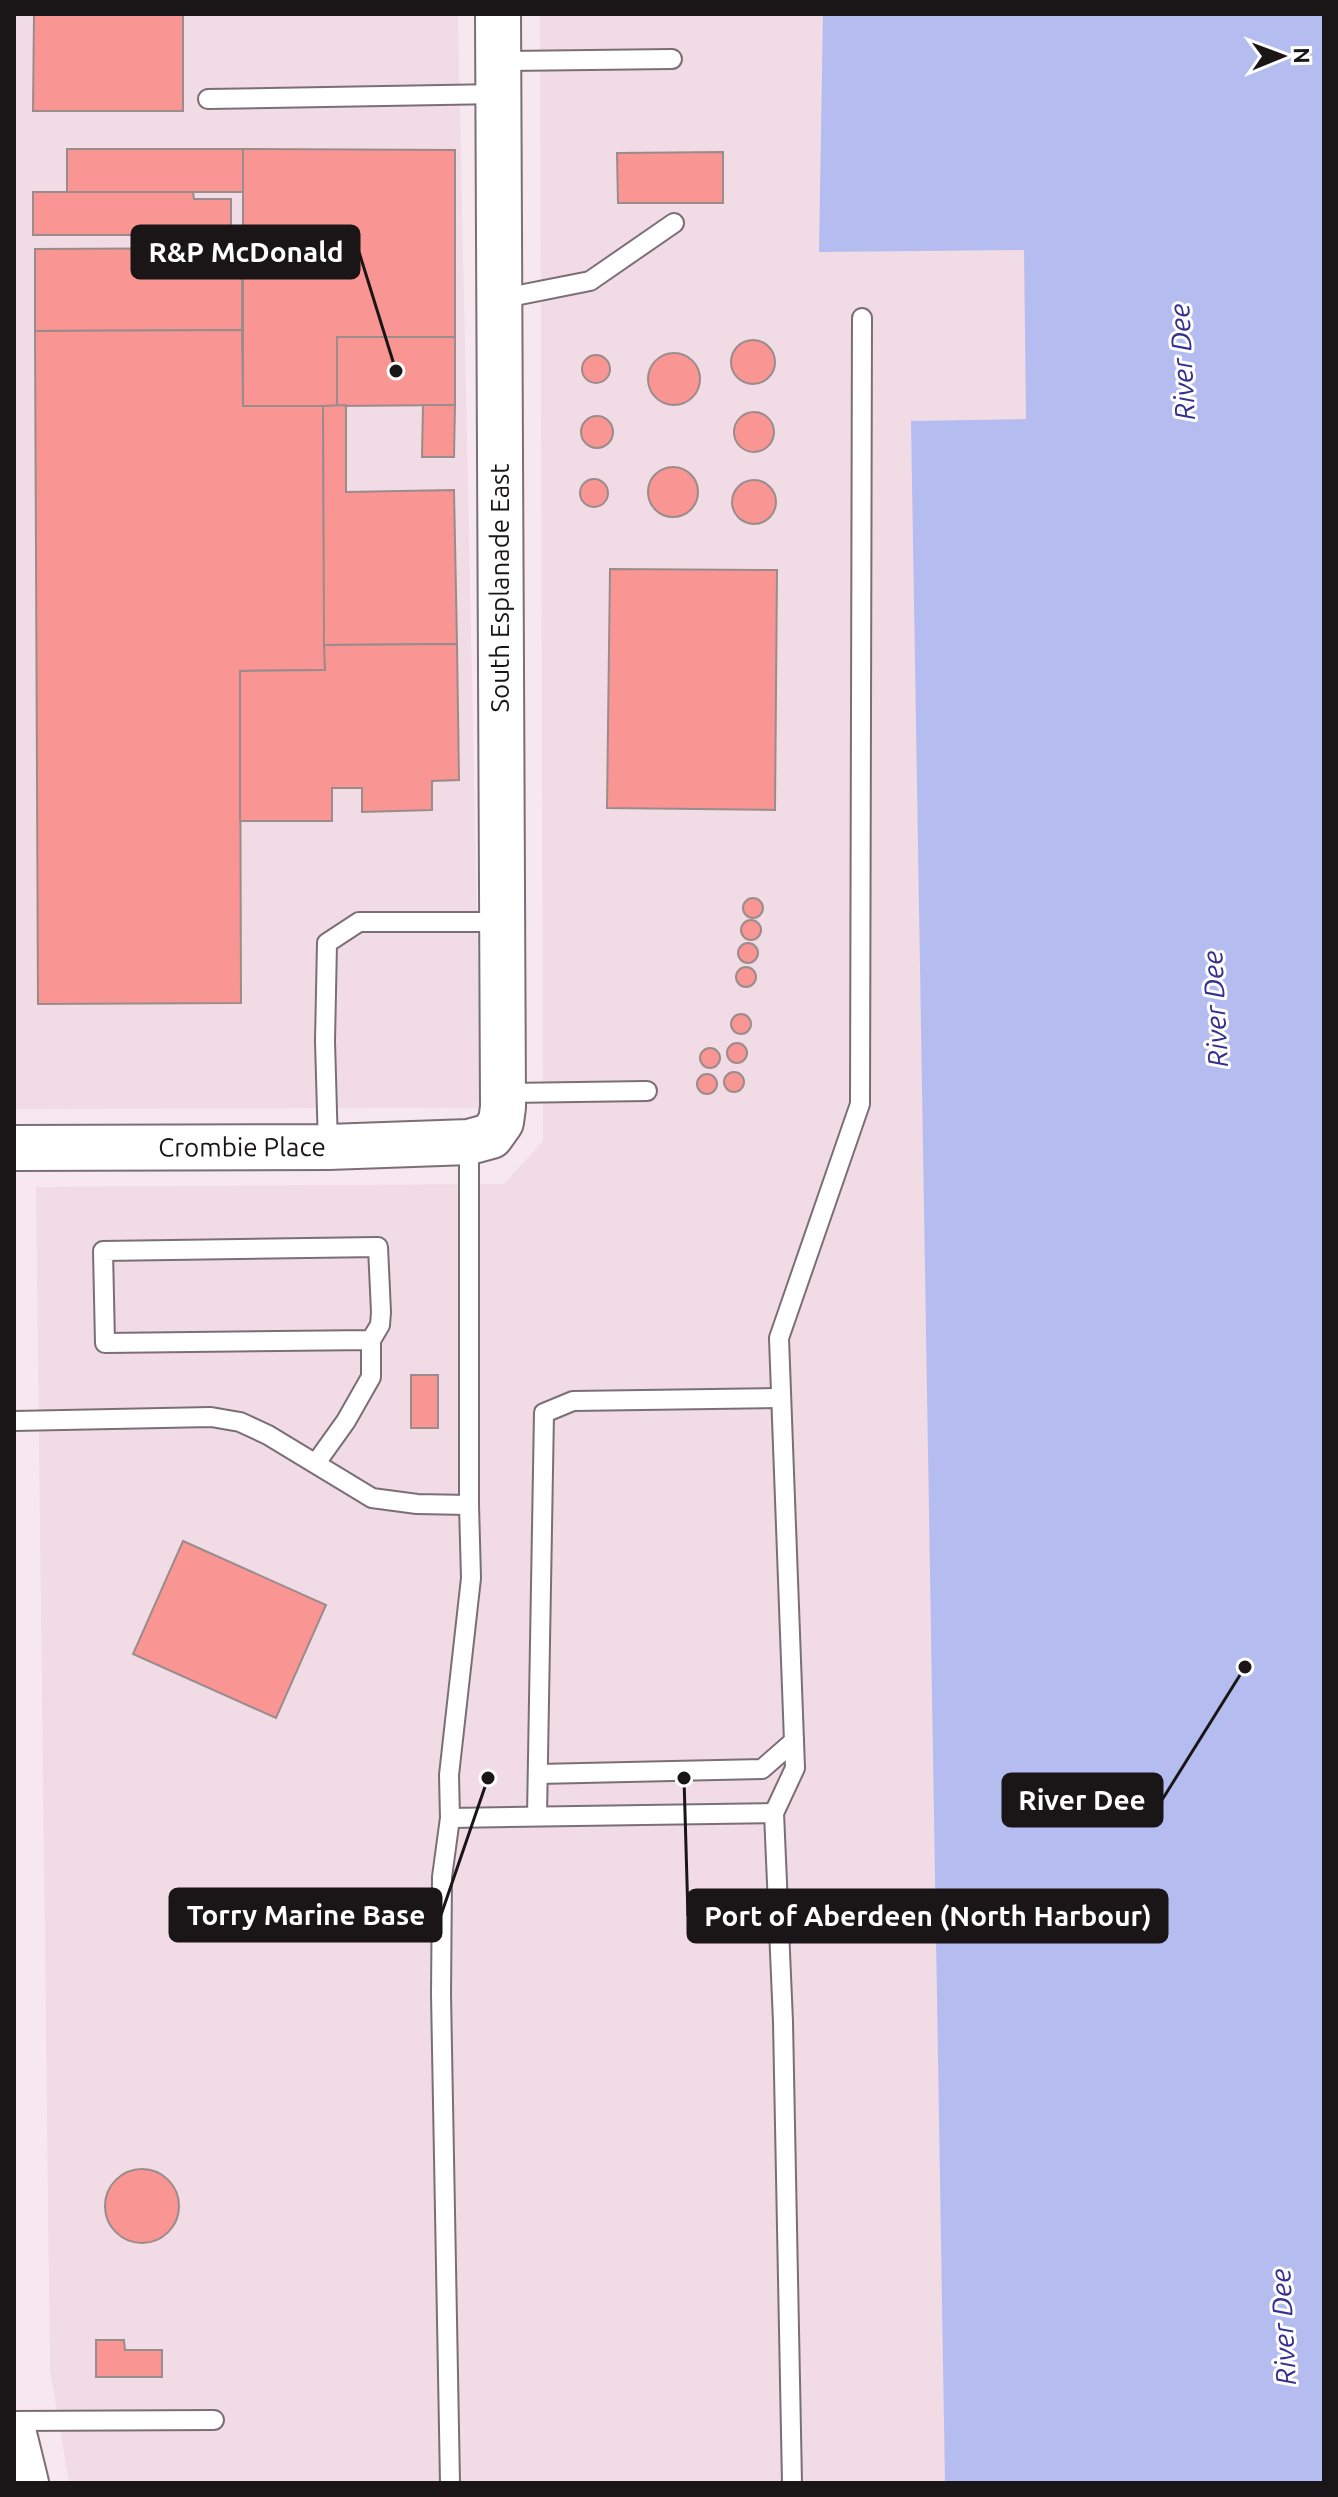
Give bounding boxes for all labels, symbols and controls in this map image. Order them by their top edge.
north arrow [1242,16,1322,96]
text: N [1290,47,1315,64]
callout: R&P McDonald [132,226,359,278]
text: R&P McDonald [149,236,343,267]
water label: River Dee [1163,303,1200,421]
street label: South Esplanade East [485,463,514,713]
water label: River Dee [1196,950,1233,1068]
street label: Crombie Place [158,1132,326,1162]
callout: River Dee [1003,1774,1162,1826]
text: River Dee [1018,1784,1146,1815]
callout: Torry Marine Base [170,1889,441,1941]
callout: Port of Aberdeen (North Harbour) [688,1890,1167,1942]
text: Torry Marine Base [187,1899,425,1930]
text: Port of Aberdeen (North Harbour) [704,1900,1152,1932]
water label: River Dee [1264,2268,1301,2386]

